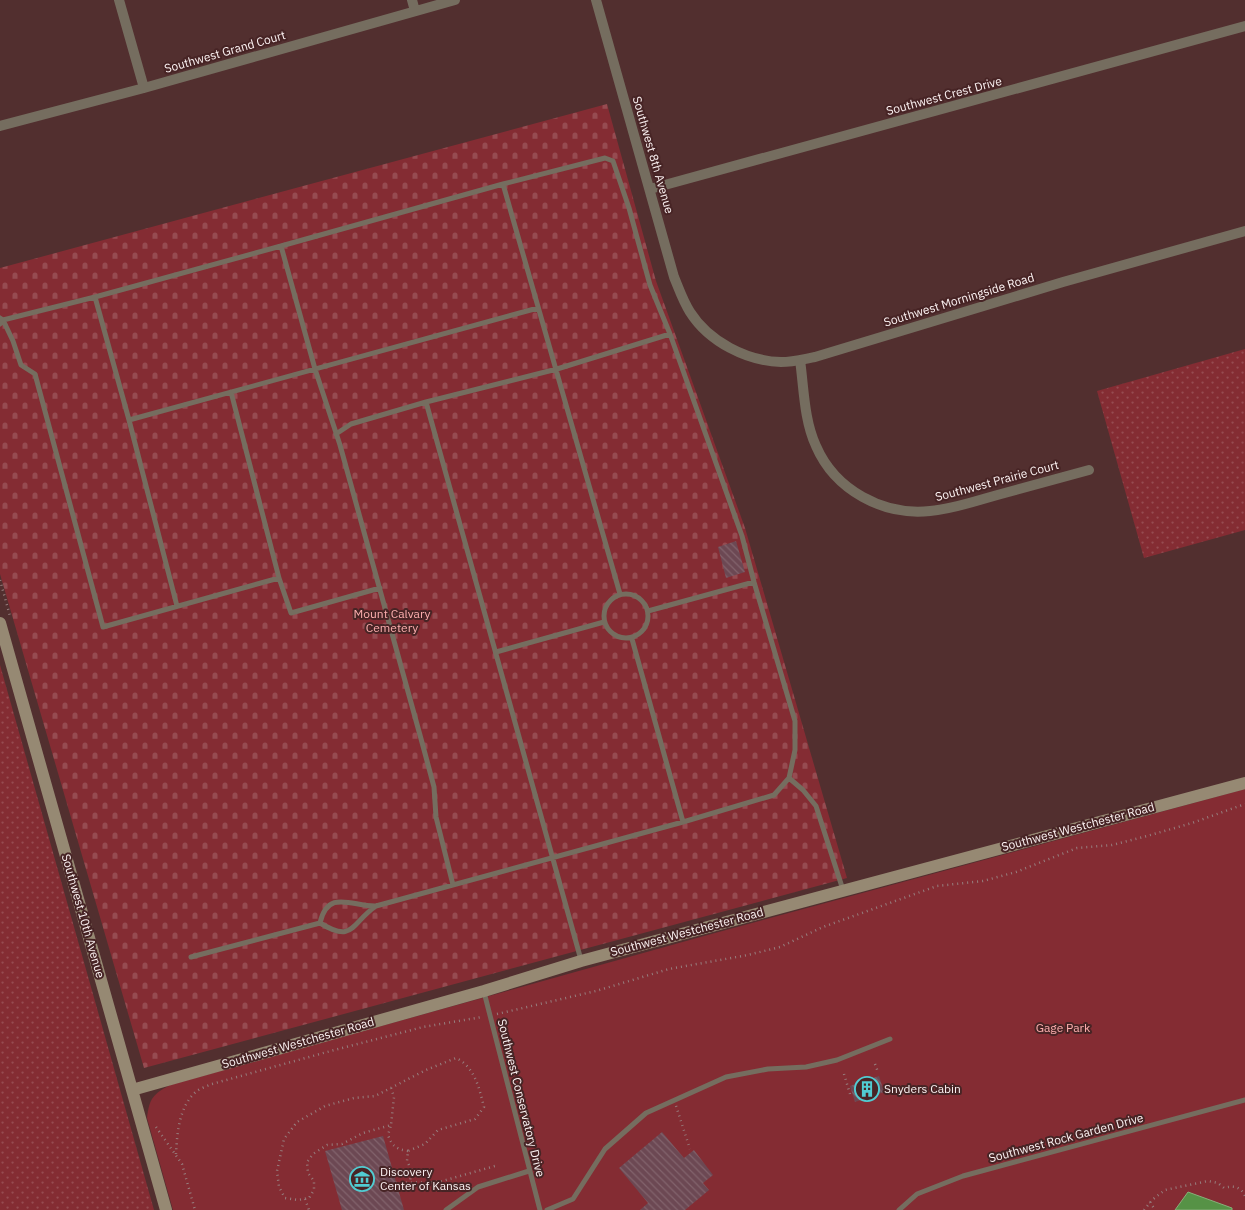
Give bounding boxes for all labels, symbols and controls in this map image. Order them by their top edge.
street label: Southwest Grand Court [163,27,287,76]
street label: Southwest Crest Drive [884,73,1004,118]
street label: Southwest 8th Avenue [630,95,678,216]
street label: Southwest Morningside Road [882,269,1036,330]
street label: Southwest Prairie Court [933,457,1060,504]
park label: Mount Calvary Cemetery [354,606,430,635]
street label: Southwest Westchester Road [1000,799,1156,854]
street label: Southwest 10th Avenue [59,852,108,980]
street label: Southwest Westchester Road [609,904,765,959]
street label: Southwest Westchester Road [220,1014,376,1071]
street label: Southwest Conservatory Drive [495,1017,548,1179]
park label: Gage Park [1036,1020,1091,1035]
building icon: Snyders Cabin [854,1076,880,1102]
place label: Snyders Cabin [884,1081,961,1096]
street label: Southwest Rock Garden Drive [987,1110,1145,1165]
place label: Discovery Center of Kansas [380,1164,471,1193]
museum icon: Discovery Center of Kansas [349,1166,375,1192]

